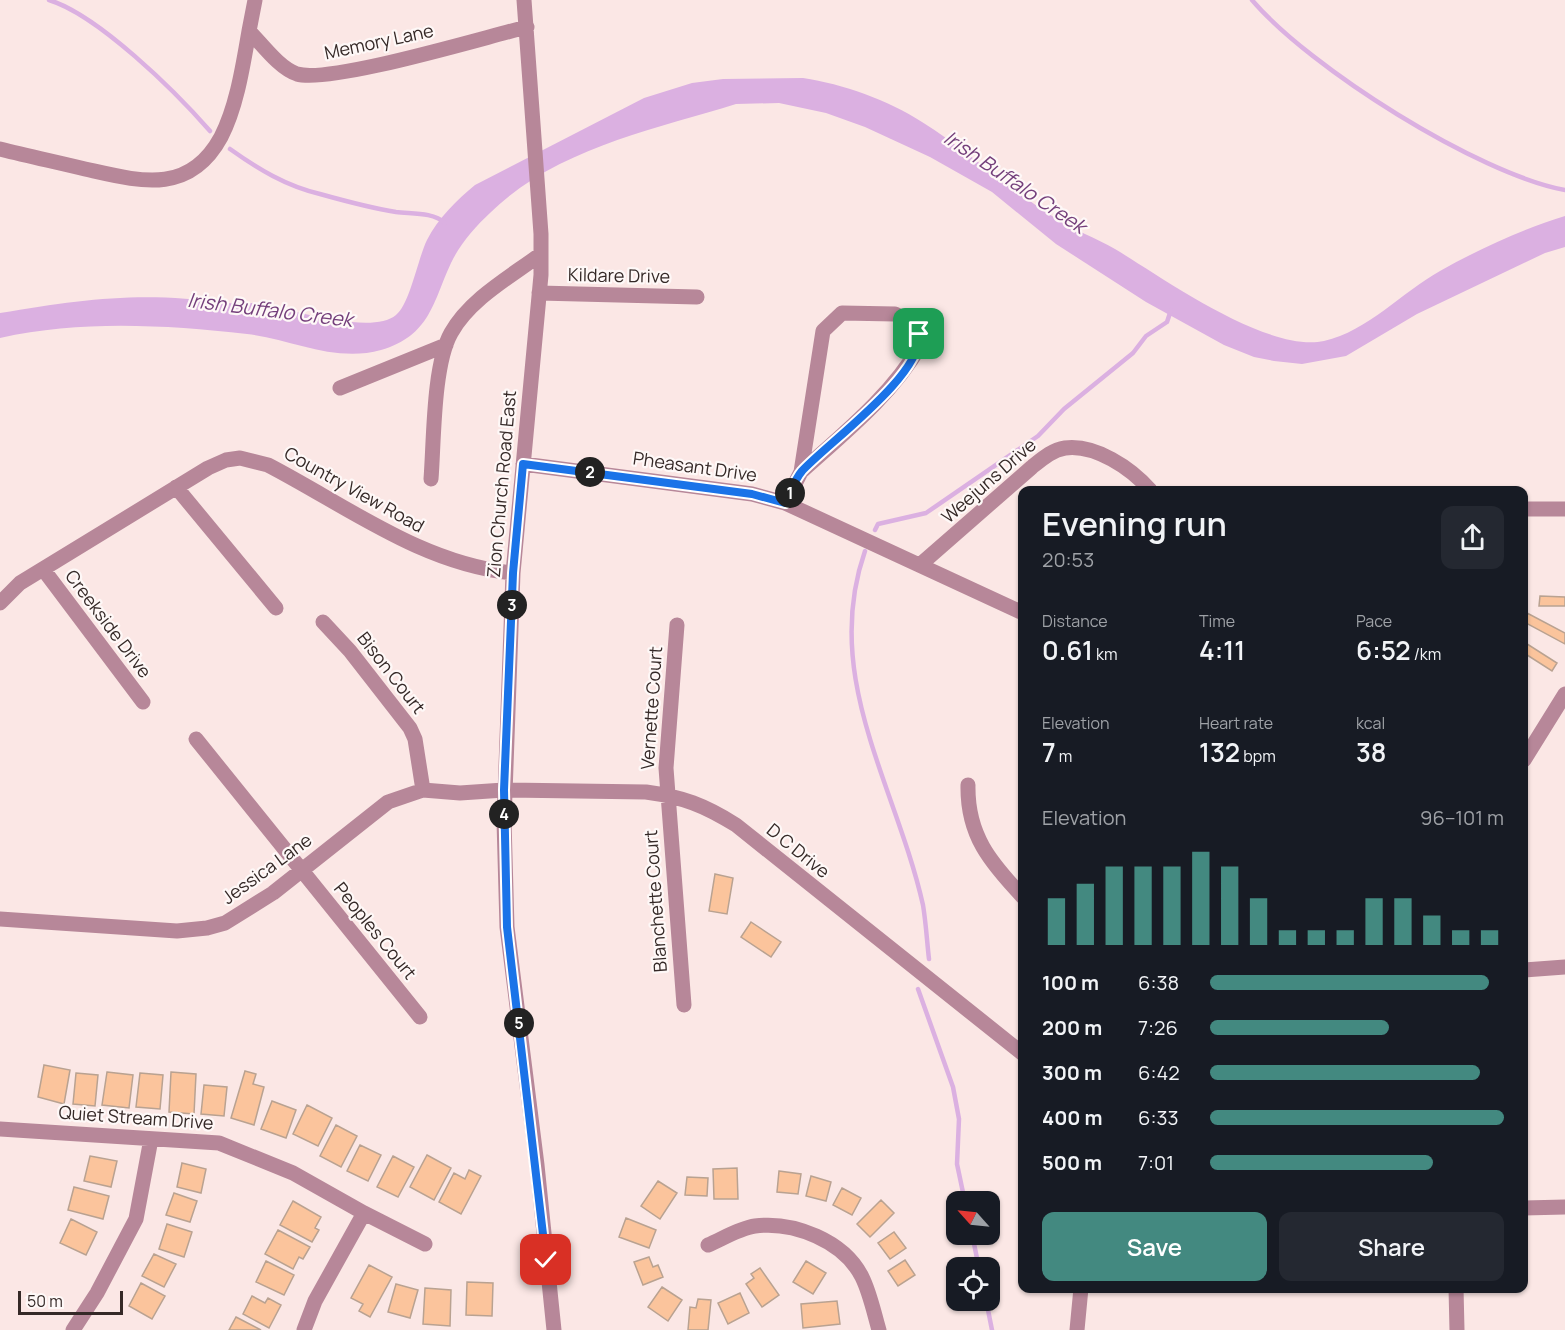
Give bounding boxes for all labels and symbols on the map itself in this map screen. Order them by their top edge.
street label: Memory Lane [322,18,436,64]
water label: Irish Buffalo Creek [939,124,1094,241]
street label: Kildare Drive [568,262,670,288]
water label: Irish Buffalo Creek [186,286,357,333]
pin [893,308,944,359]
street label: Zion Church Road East [481,389,521,579]
street label: Weejuns Drive [936,433,1041,528]
street label: Country View Road [280,441,429,538]
street label: Pheasant Drive [632,445,759,487]
pin: 2 [575,457,605,487]
pin: 1 [775,478,805,508]
street label: Creekside Drive [60,564,157,682]
pin: 3 [497,590,527,620]
street label: Bison Court [352,627,431,718]
street label: Vernette Court [635,646,667,770]
pin: 4 [489,799,519,829]
street label: D C Drive [762,818,835,883]
street label: Jessica Lane [217,827,316,909]
street label: Blanchette Court [638,829,672,973]
street label: Peoples Court [329,877,422,984]
pin: 5 [504,1008,534,1038]
street label: Quiet Stream Drive [58,1100,214,1134]
north arrow [946,1191,1000,1245]
pin [520,1234,571,1285]
scale bar [18,1288,123,1316]

